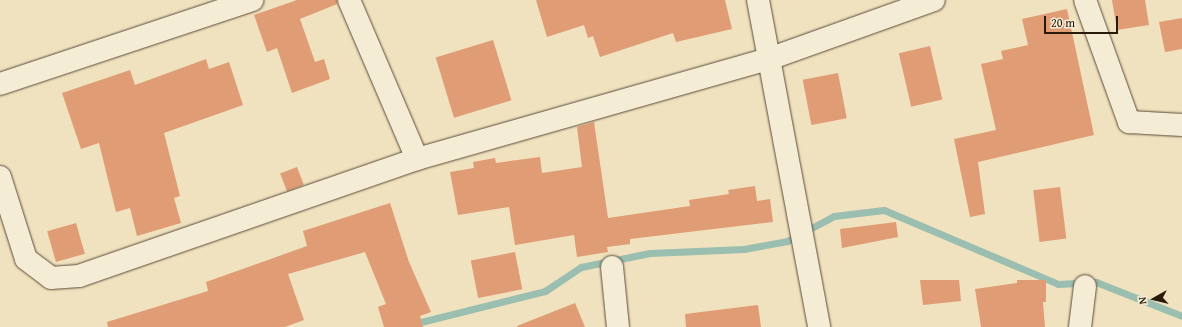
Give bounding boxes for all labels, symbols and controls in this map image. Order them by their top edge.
scale bar [1046,8,1120,34]
text: 20 m [1051,14,1075,31]
north arrow [1134,279,1174,319]
text: N [1134,296,1151,305]

